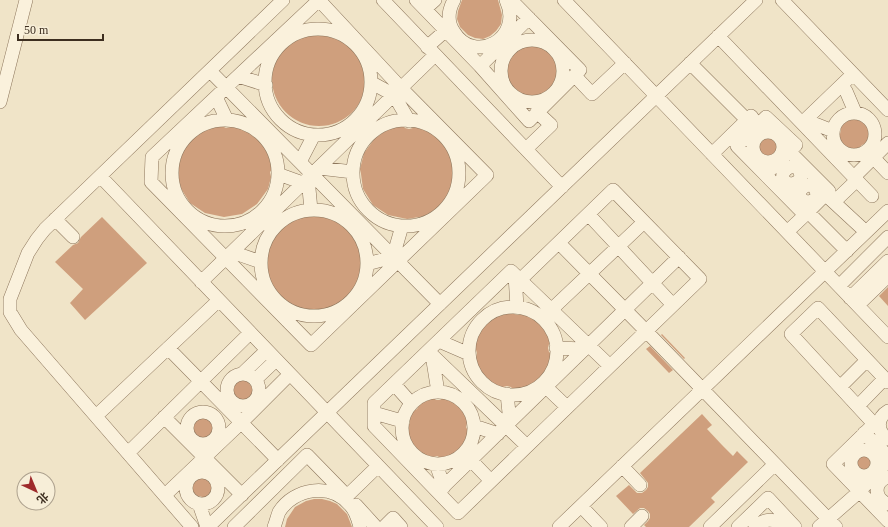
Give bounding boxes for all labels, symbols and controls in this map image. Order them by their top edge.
scale bar [18,16,103,42]
text: 50 m [24,23,49,37]
north arrow [16,471,56,511]
text: 北 [35,490,51,506]

